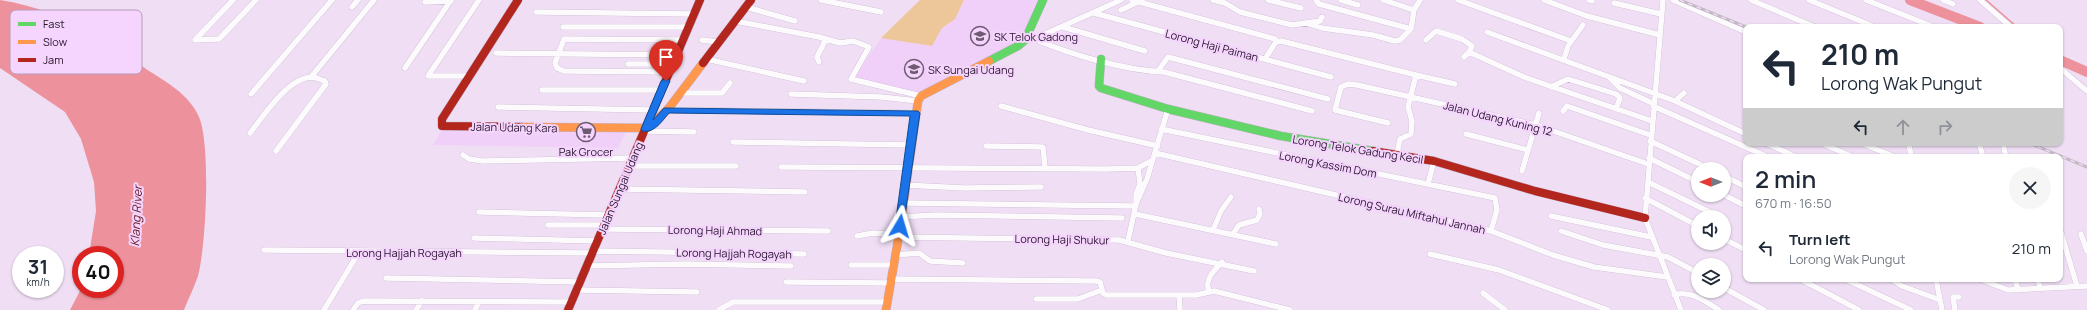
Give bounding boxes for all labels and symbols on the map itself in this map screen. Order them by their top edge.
legend [10,10,142,74]
text: Fast [43,16,65,31]
school or university icon: SK Telok Gadong [969,25,991,47]
street label: Lorong Haji Paiman [1164,25,1260,65]
place label: SK Telok Gadong [994,29,1078,44]
text: Slow [43,34,68,49]
pin [649,40,683,81]
text: Jam [43,52,64,67]
school or university icon: SK Sungai Udang [903,58,925,80]
place label: SK Sungai Udang [928,62,1014,77]
street label: Jalan Udang Kuning 12 [1442,97,1554,139]
street label: Jalan Udang Kara [471,119,557,135]
supermarket icon: Pak Grocer [575,121,597,143]
street label: Lorong Telok Gadung Kecil [1291,131,1425,167]
street label: Jalan Sungai Udang [594,139,646,237]
place label: Pak Grocer [559,144,613,159]
street label: Lorong Kassim Dom [1278,147,1378,181]
north arrow [1691,162,1731,202]
water label: Klang River [126,184,146,247]
street label: Lorong Surau Miftahul Jannah [1337,189,1487,237]
position arrow [879,205,921,247]
street label: Lorong Haji Ahmad [668,222,762,238]
street label: Lorong Haji Shukur [1015,231,1110,247]
street label: Lorong Hajjah Rogayah [676,244,792,262]
street label: Lorong Hajjah Rogayah [346,245,462,260]
speed limit sign: 40 [72,246,124,298]

